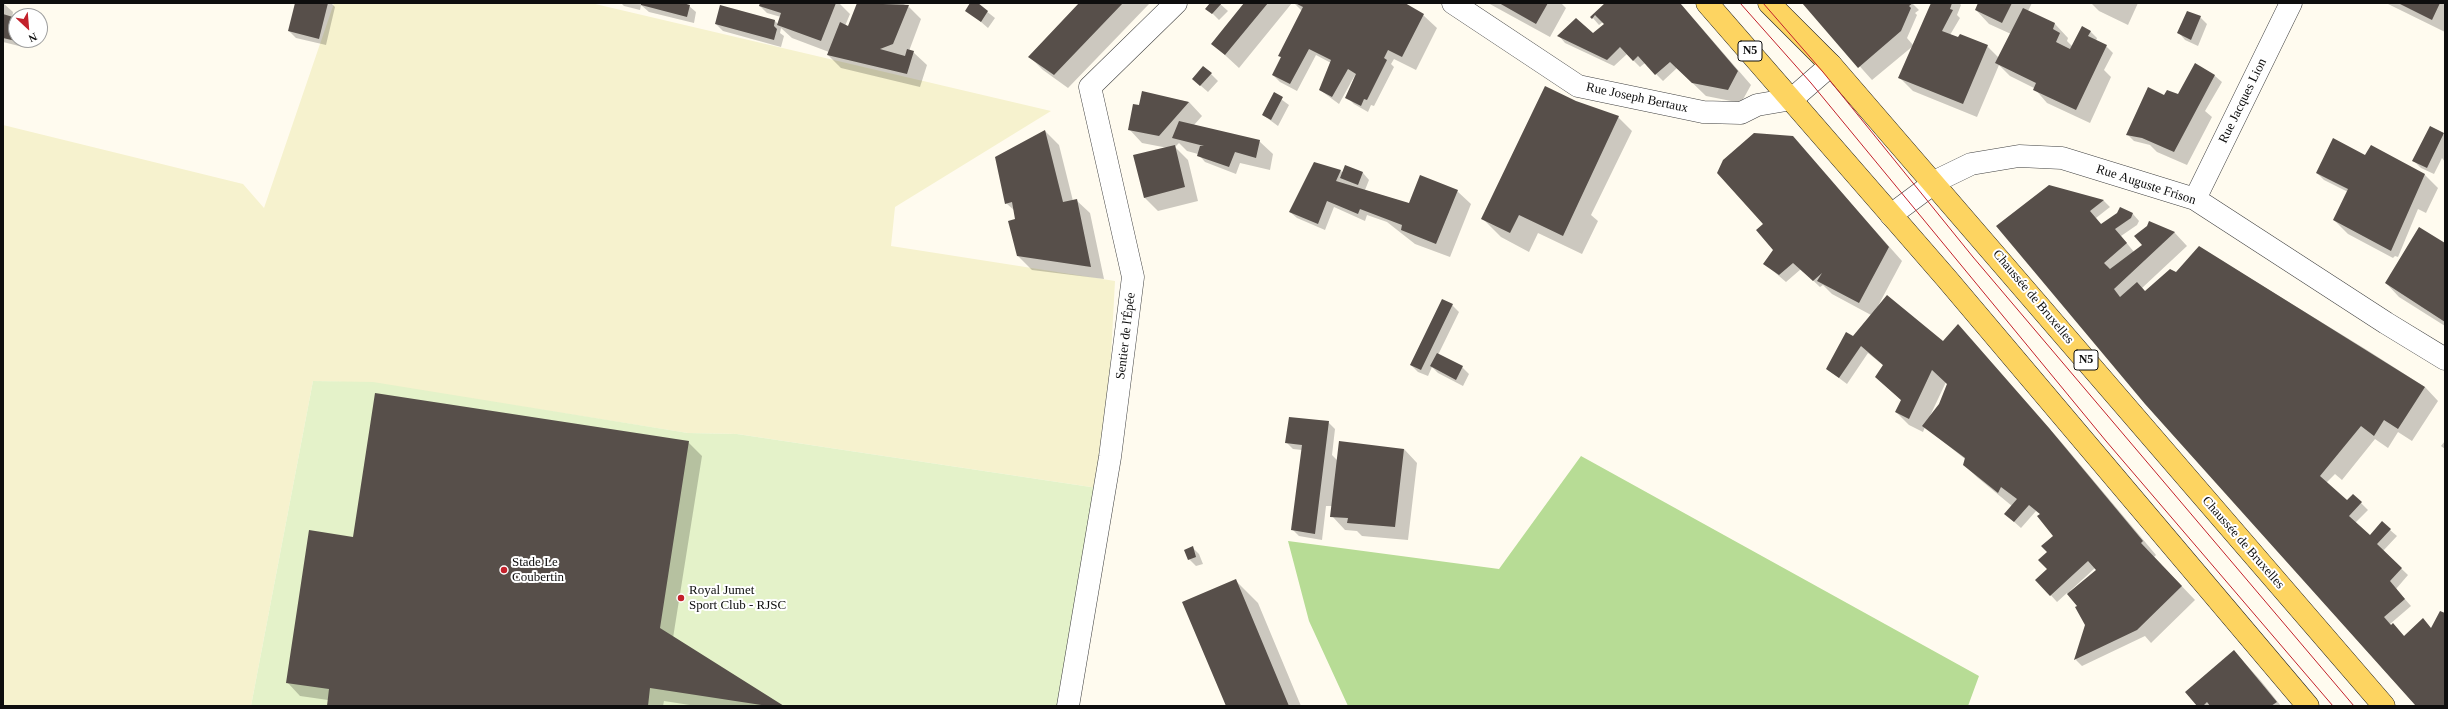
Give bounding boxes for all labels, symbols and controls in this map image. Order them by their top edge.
north arrow [8,8,48,48]
text: N [27,31,39,45]
road number: N5 [1738,41,1762,61]
street label: Rue Jacques Lion [2216,56,2270,146]
street label: Rue Joseph Bertaux [1585,80,1689,116]
street label: Rue Auguste Frison [2094,162,2198,208]
street label: Chaussée de Bruxelles [1989,247,2077,347]
street label: Sentier de l'Épée [1113,292,1139,380]
road number: N5 [2074,350,2098,370]
street label: Chaussée de Bruxelles [2199,493,2287,593]
place label: Stade Le Coubertin [512,555,564,586]
marker: Stade Le Coubertin [499,565,509,575]
place label: Royal Jumet Sport Club - RJSC [689,583,786,614]
marker: Royal Jumet Sport Club - RJSC [676,593,686,603]

